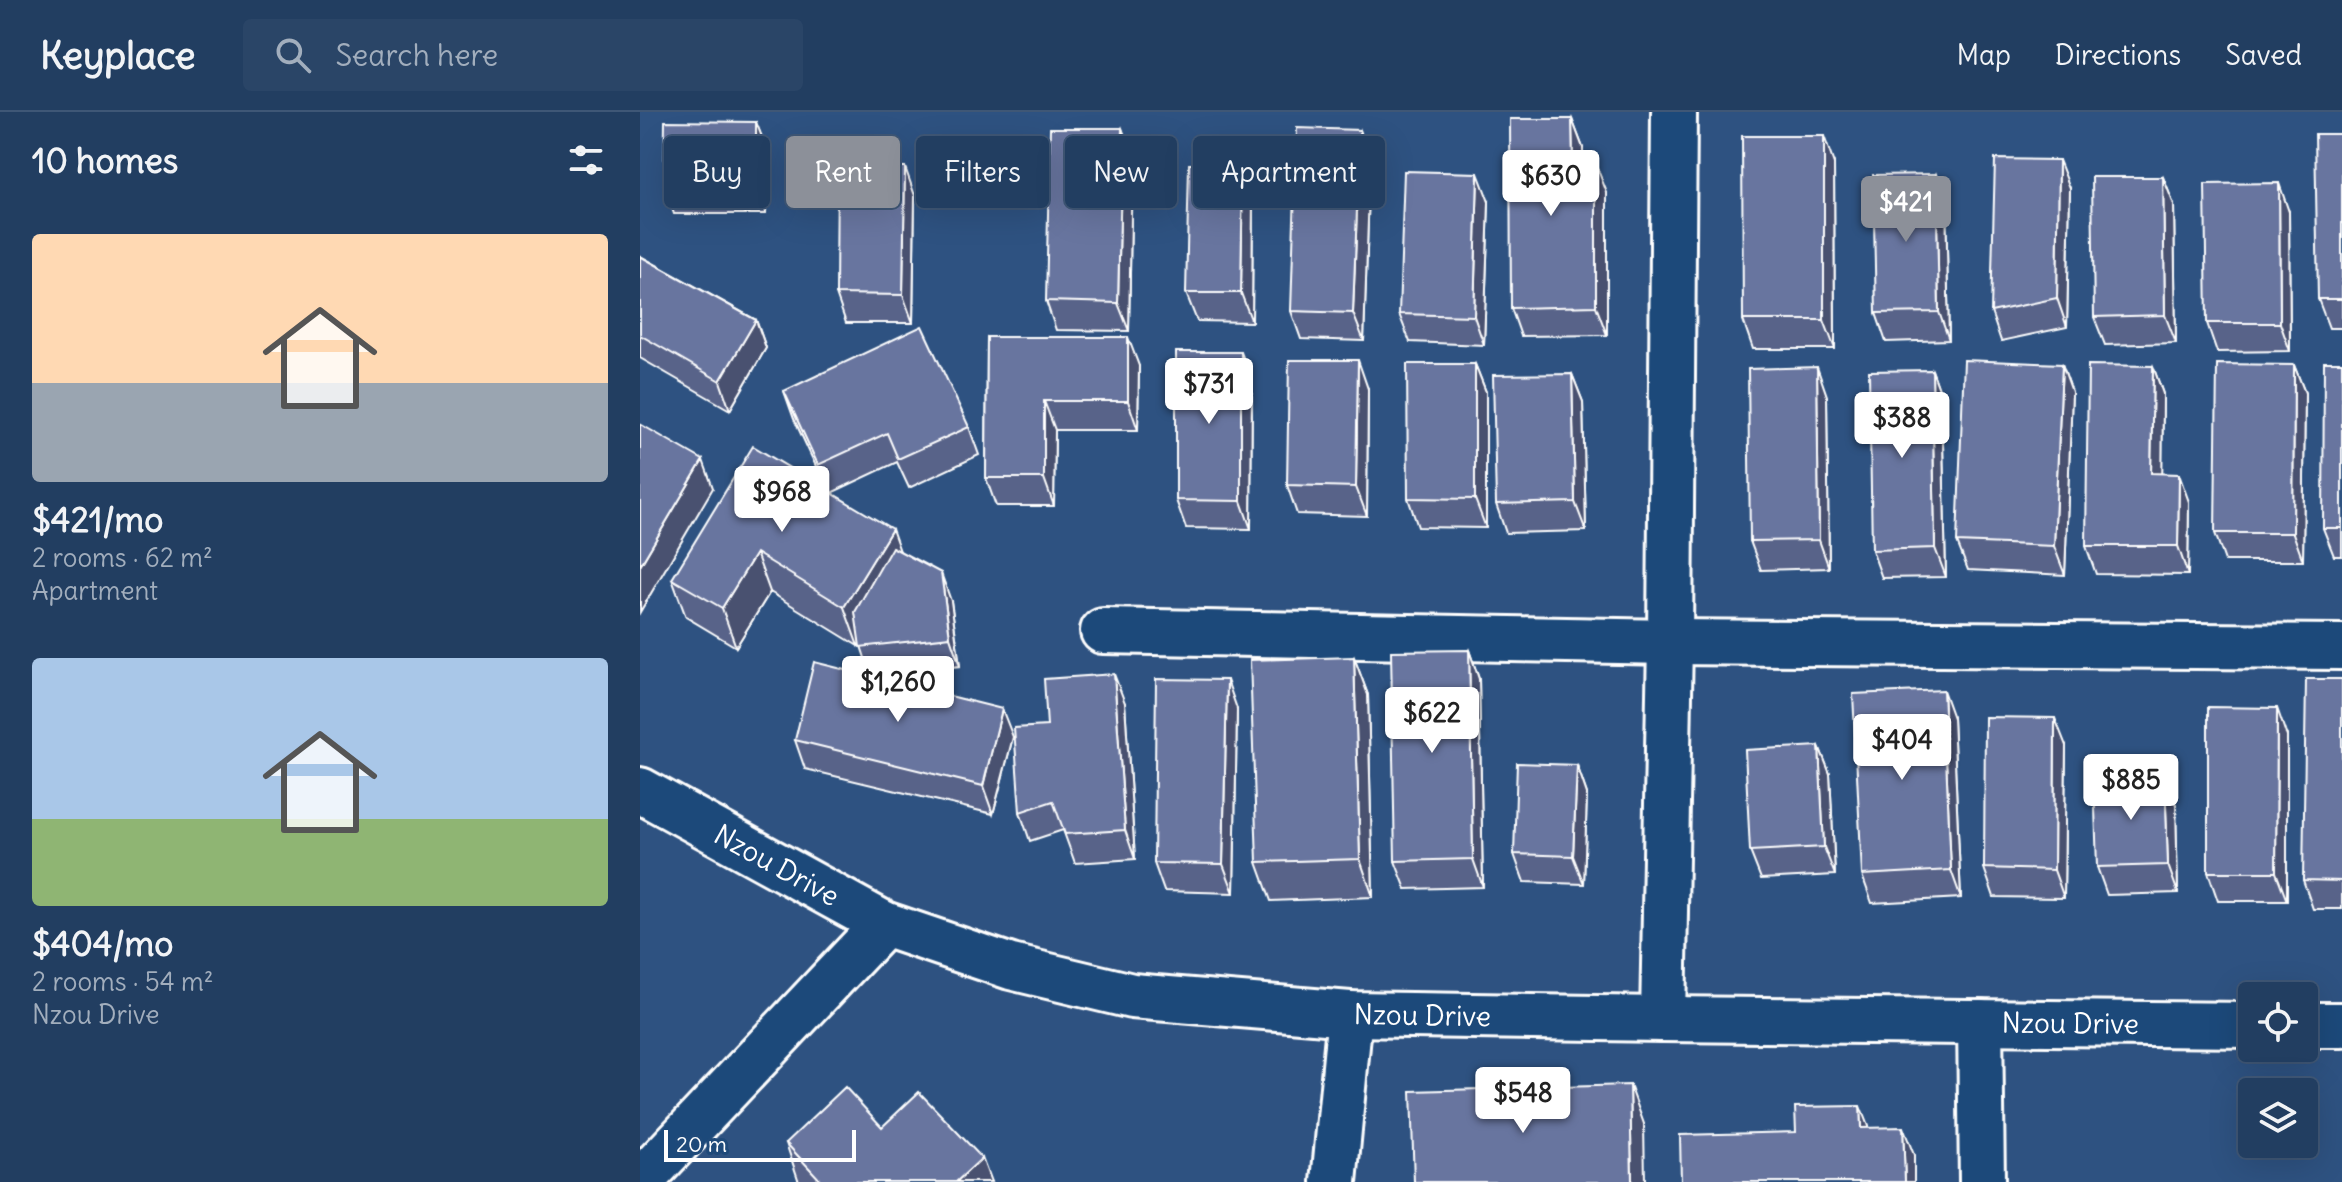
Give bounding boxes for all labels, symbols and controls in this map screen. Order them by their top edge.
search box [243,19,803,91]
text: Keyplace [40,32,195,79]
icon: search [271,33,315,77]
text: Search here [335,36,498,74]
text: Map [1956,37,2011,73]
text: Directions [2055,37,2181,73]
text: Saved [2225,37,2302,73]
chip: Buy [664,136,770,208]
chip: Rent [786,136,900,208]
chip: Filters [916,136,1049,208]
chip: New [1065,136,1177,208]
chip: Apartment [1193,136,1385,208]
icon: filters [564,138,608,182]
text: 10 homes [32,139,178,182]
pin: $630 [1504,150,1598,218]
text: $630 [1520,159,1582,192]
pin: $421 [1859,176,1953,244]
text: $421 [1879,185,1933,218]
icon: home [248,286,392,430]
pin: $731 [1162,358,1256,426]
text: $731 [1183,367,1235,400]
pin: $388 [1855,392,1949,460]
text: $388 [1872,401,1932,434]
pin: $968 [735,466,829,534]
text: $968 [752,475,812,508]
text: $421/mo [32,498,163,541]
text: 2 rooms · 62 m² [32,541,213,574]
text: Apartment [32,574,158,607]
pin: $1,260 [833,656,963,724]
text: $1,260 [860,665,936,698]
pin: $622 [1385,687,1479,755]
text: $622 [1403,696,1461,729]
icon: home [248,710,392,854]
pin: $404 [1855,714,1949,782]
text: $404 [1871,723,1933,756]
pin: $885 [2084,754,2178,822]
text: $885 [2101,763,2161,796]
street label: Nzou Drive [708,816,846,914]
text: $404/mo [32,922,173,965]
text: 2 rooms · 54 m² [32,965,214,998]
map controls [2238,982,2318,1158]
button: locate [2238,982,2318,1062]
street label: Nzou Drive [1353,996,1491,1034]
text: Nzou Drive [32,998,160,1031]
street label: Nzou Drive [2001,1004,2139,1042]
pin: $548 [1476,1067,1570,1135]
text: $548 [1493,1076,1553,1109]
button: layers [2238,1078,2318,1158]
scale bar [664,1126,856,1162]
text: 20 m [676,1130,727,1158]

